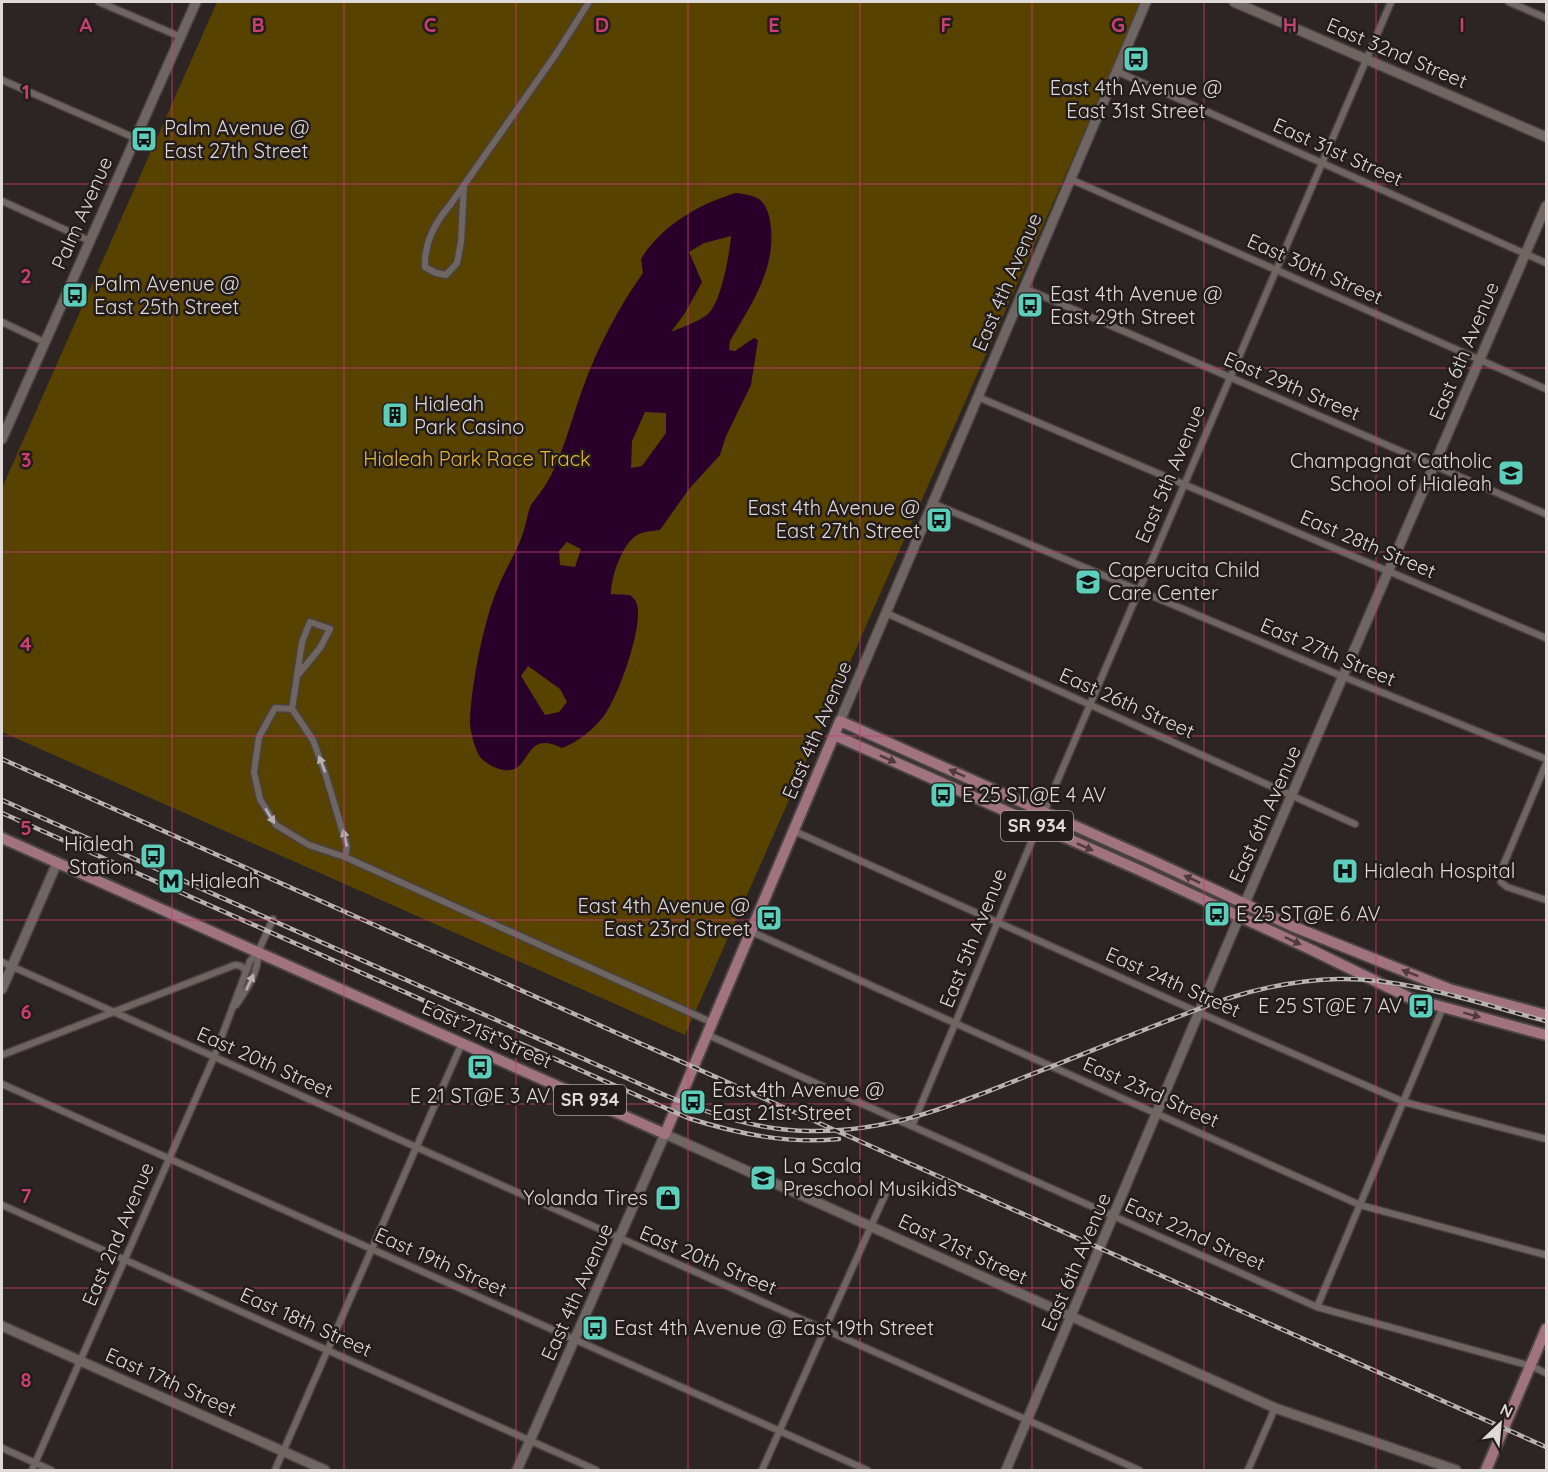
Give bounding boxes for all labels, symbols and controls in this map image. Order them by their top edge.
text: A [80,12,93,37]
text: B [251,12,265,37]
text: C [424,12,437,37]
text: D [595,12,609,37]
text: E [768,12,780,37]
text: F [940,12,952,37]
text: G [1111,12,1125,37]
text: H [1283,12,1297,37]
street label: East 32nd Street [1323,12,1472,94]
text: I [1459,12,1465,37]
bus stop icon: East 4th Avenue @ East 31st Street [1121,44,1151,74]
place label: East 4th Avenue @ East 31st Street [1050,75,1222,123]
text: 1 [22,79,30,104]
street label: East 31st Street [1270,112,1407,191]
place label: Palm Avenue @ East 27th Street [164,115,310,163]
bus stop icon: Palm Avenue @ East 27th Street [129,124,159,154]
street label: Palm Avenue [46,153,117,273]
street label: East 4th Avenue [966,209,1047,355]
street label: East 30th Street [1244,227,1387,310]
text: 2 [20,263,32,288]
place label: Palm Avenue @ East 25th Street [94,271,240,319]
street label: East 6th Avenue [1423,278,1504,424]
bus stop icon: Palm Avenue @ East 25th Street [60,280,90,310]
place label: East 4th Avenue @ East 29th Street [1050,281,1223,329]
bus stop icon: East 4th Avenue @ East 29th Street [1015,290,1045,320]
street label: East 29th Street [1220,346,1364,426]
place label: Hialeah Park Casino [414,391,524,439]
building icon: Hialeah Park Casino [380,400,410,430]
street label: East 5th Avenue [1129,401,1210,547]
park label: Hialeah Park Race Track [363,446,591,471]
text: 3 [21,447,31,472]
place label: Champagnat Catholic School of Hialeah [1290,448,1492,496]
school or university icon: Champagnat Catholic School of Hialeah [1496,458,1526,488]
place label: East 4th Avenue @ East 27th Street [747,495,920,543]
street label: East 28th Street [1296,504,1440,584]
bus stop icon: East 4th Avenue @ East 27th Street [924,505,954,535]
place label: Caperucita Child Care Center [1108,557,1260,605]
school or university icon: Caperucita Child Care Center [1073,567,1103,597]
street label: East 27th Street [1257,612,1400,691]
text: 4 [20,631,32,656]
street label: East 4th Avenue [776,657,857,803]
street label: East 26th Street [1056,662,1199,744]
street label: East 6th Avenue [1223,741,1306,886]
one-way arrow [879,754,897,764]
one-way arrow [316,755,326,773]
one-way arrow [948,767,966,777]
bus stop icon: E 25 ST@E 4 AV [928,780,958,810]
place label: E 25 ST@E 4 AV [962,782,1106,807]
one-way arrow [264,808,275,824]
road number: SR 934 [1001,811,1073,841]
text: 5 [20,815,32,840]
one-way arrow [340,828,349,847]
place label: Hialeah Station [64,831,134,879]
bus stop icon: Hialeah Station [138,841,168,871]
one-way arrow [1077,842,1094,851]
hospital icon: Hialeah Hospital [1330,856,1360,886]
place label: Hialeah Hospital [1364,858,1515,883]
street label: East 5th Avenue [933,865,1012,1011]
metro station icon: Hialeah [156,866,186,896]
place label: Hialeah [190,868,260,893]
one-way arrow [1183,874,1201,884]
place label: East 4th Avenue @ East 23rd Street [577,893,750,941]
bus stop icon: E 25 ST@E 6 AV [1202,899,1232,929]
place label: E 25 ST@E 6 AV [1236,901,1380,926]
bus stop icon: East 4th Avenue @ East 23rd Street [754,903,784,933]
one-way arrow [1284,937,1301,946]
street label: East 24th Street [1102,941,1245,1022]
one-way arrow [1401,968,1419,978]
one-way arrow [246,974,255,991]
bus stop icon: E 25 ST@E 7 AV [1406,991,1436,1021]
place label: E 25 ST@E 7 AV [1258,993,1402,1018]
street label: East 21st Street [418,994,556,1073]
text: 6 [20,999,32,1024]
one-way arrow [1463,1011,1481,1021]
street label: East 20th Street [193,1020,337,1103]
street label: East 23rd Street [1079,1050,1223,1133]
bus stop icon: E 21 ST@E 3 AV [465,1052,495,1082]
place label: East 4th Avenue @ East 21st Street [712,1077,885,1125]
place label: E 21 ST@E 3 AV [410,1083,550,1108]
road number: SR 934 [554,1085,626,1115]
bus stop icon: East 4th Avenue @ East 21st Street [678,1087,708,1117]
place label: La Scala Preschool Musikids [783,1153,957,1201]
street label: East 2nd Avenue [76,1158,159,1309]
school or university icon: La Scala Preschool Musikids [748,1163,778,1193]
text: 7 [21,1183,32,1208]
shop icon: Yolanda Tires [653,1183,683,1213]
place label: Yolanda Tires [523,1185,648,1210]
street label: East 6th Avenue [1035,1189,1116,1335]
street label: East 22nd Street [1121,1191,1269,1276]
street label: East 21st Street [895,1208,1032,1290]
street label: East 4th Avenue [535,1219,618,1364]
street label: East 20th Street [636,1219,781,1300]
street label: East 19th Street [371,1221,511,1302]
street label: East 18th Street [236,1281,376,1362]
bus stop icon: East 4th Avenue @ East 19th Street [580,1313,610,1343]
place label: East 4th Avenue @ East 19th Street [614,1315,934,1340]
street label: East 17th Street [102,1341,241,1422]
text: 8 [21,1367,32,1392]
north arrow [1470,1394,1530,1454]
text: N [1497,1399,1516,1422]

